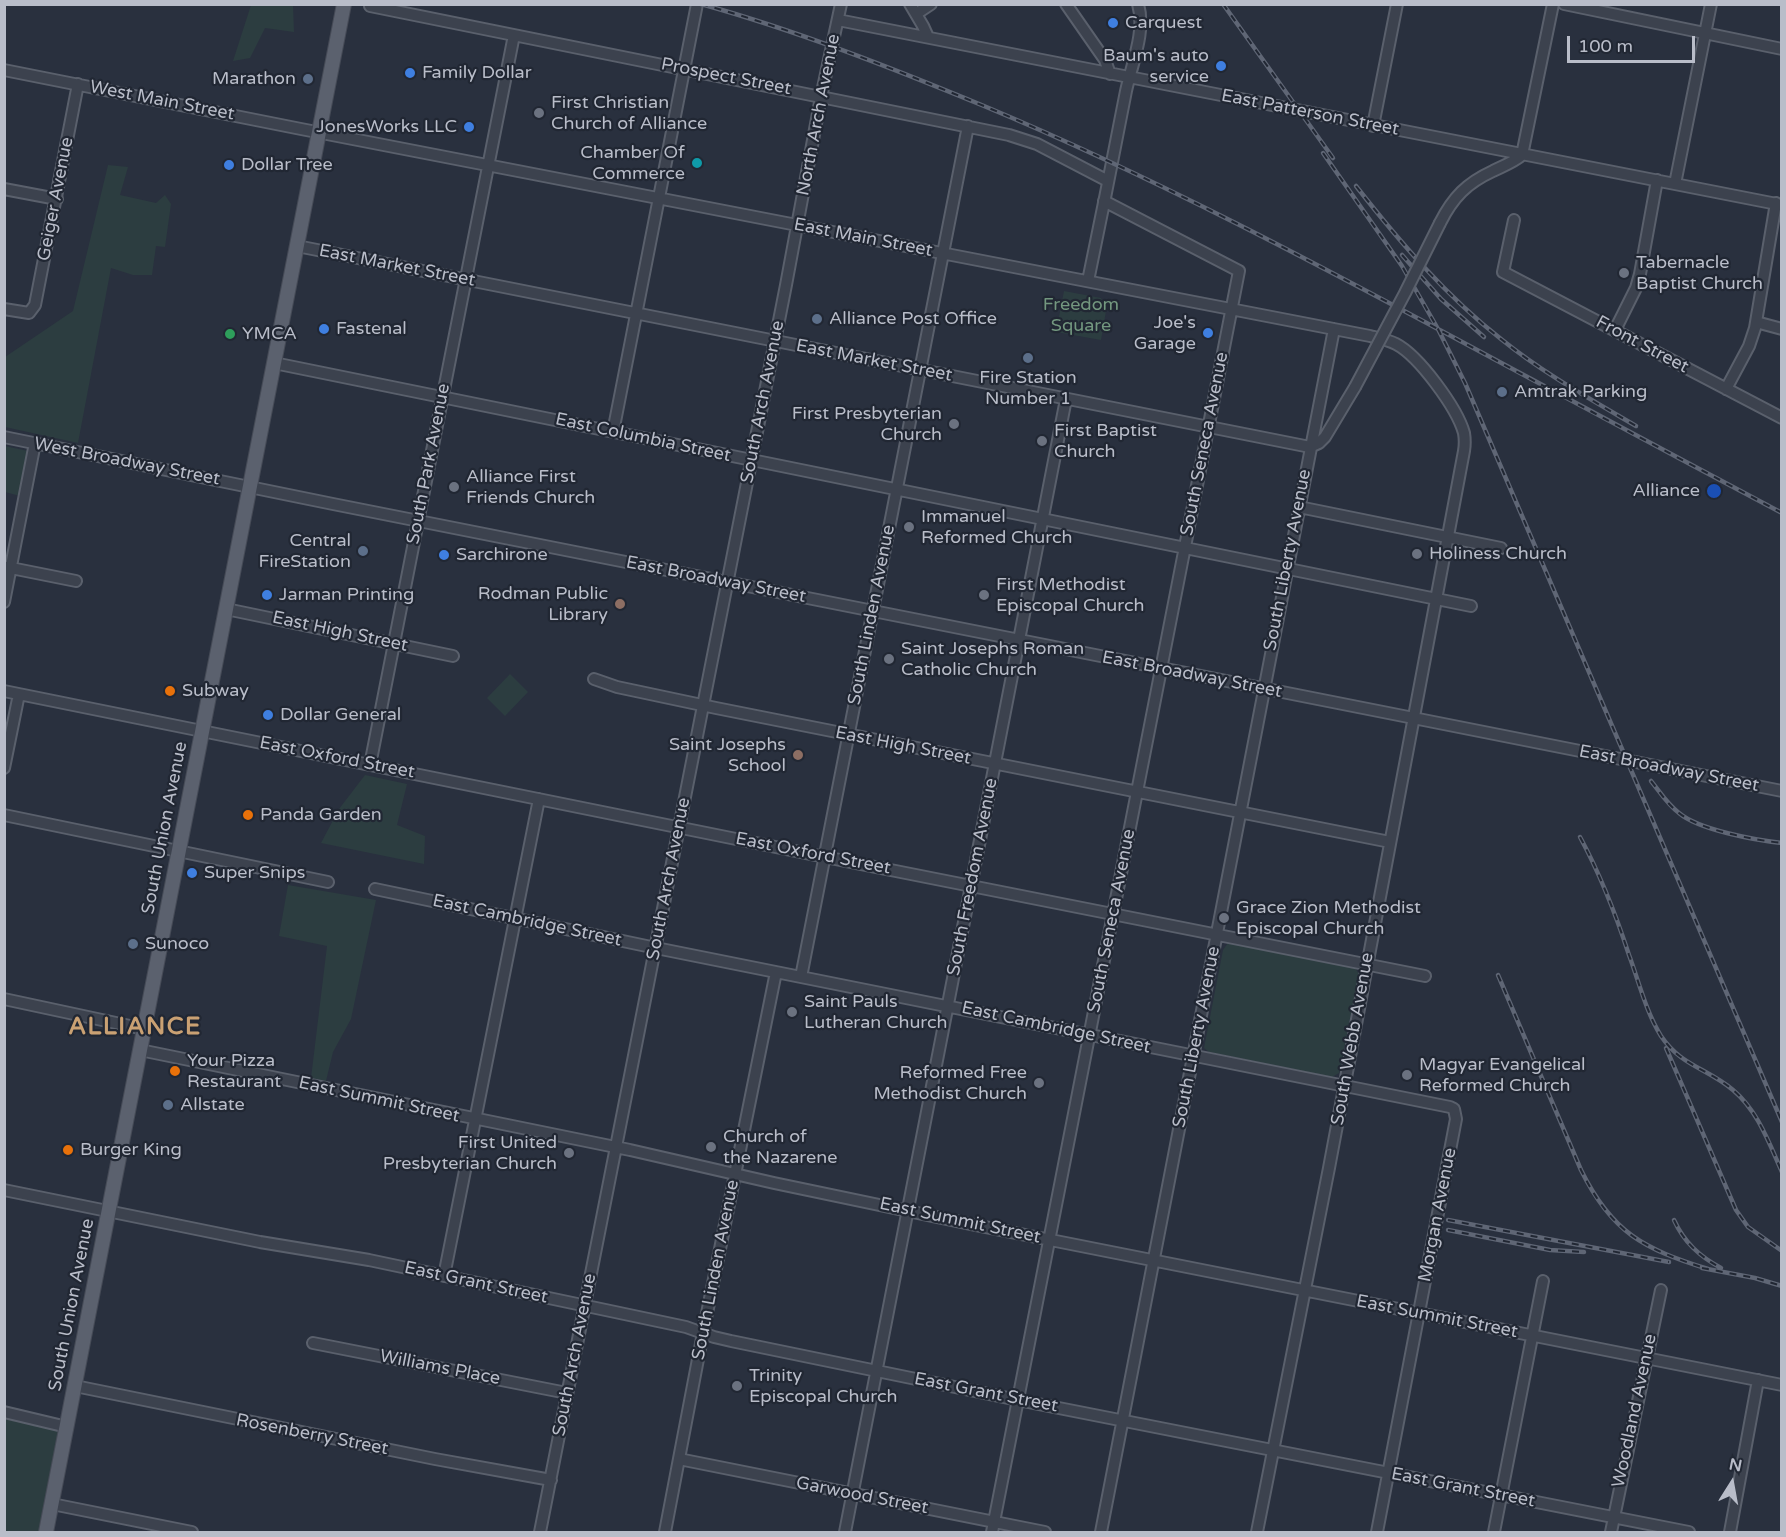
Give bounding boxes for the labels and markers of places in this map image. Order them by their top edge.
place label: Carquest [1125,12,1202,34]
marker: Carquest [1106,16,1120,30]
place label: Baum's auto service [1103,45,1209,88]
marker: Baum's auto service [1214,59,1228,73]
place label: Family Dollar [422,62,532,84]
marker: Family Dollar [403,66,417,80]
place label: Marathon [212,68,296,90]
marker: Marathon [301,72,315,86]
place label: First Christian Church of Alliance [551,92,707,134]
marker: First Christian Church of Alliance [532,106,546,120]
place label: JonesWorks LLC [316,116,457,138]
marker: JonesWorks LLC [462,120,476,134]
place label: Chamber Of Commerce [580,142,685,184]
place label: Dollar Tree [241,154,333,176]
marker: Chamber Of Commerce [690,156,704,170]
marker: Dollar Tree [222,158,236,172]
place label: Tabernacle Baptist Church [1636,252,1763,294]
marker: Tabernacle Baptist Church [1617,266,1631,280]
place label: Alliance Post Office [829,308,997,330]
marker: Alliance Post Office [810,312,824,326]
place label: Joe's Garage [1134,312,1196,354]
place label: Fastenal [336,318,407,340]
marker: Fastenal [317,322,331,336]
place label: YMCA [242,323,297,345]
marker: Joe's Garage [1201,326,1215,340]
marker: YMCA [223,327,237,341]
marker: Fire Station Number 1 [1021,351,1035,365]
place label: Fire Station Number 1 [979,367,1077,410]
place label: Amtrak Parking [1514,381,1647,403]
marker: Amtrak Parking [1495,385,1509,399]
place label: First Presbyterian Church [792,403,942,446]
marker: First Presbyterian Church [947,417,961,431]
place label: First Baptist Church [1054,420,1157,462]
marker: First Baptist Church [1035,434,1049,448]
place label: Alliance First Friends Church [466,466,595,508]
marker: Alliance First Friends Church [447,480,461,494]
place label: Alliance [1632,480,1700,502]
marker: Alliance [1705,482,1723,500]
place label: Immanuel Reformed Church [921,506,1072,548]
marker: Immanuel Reformed Church [902,520,916,534]
place label: Central FireStation [258,530,351,572]
place label: Holiness Church [1429,543,1567,565]
marker: Central FireStation [356,544,370,558]
place label: Sarchirone [456,544,548,566]
marker: Holiness Church [1410,547,1424,561]
marker: Sarchirone [437,548,451,562]
place label: First Methodist Episcopal Church [996,574,1144,616]
place label: Rodman Public Library [478,583,608,626]
place label: Jarman Printing [279,584,414,606]
marker: Jarman Printing [260,588,274,602]
marker: First Methodist Episcopal Church [977,588,991,602]
marker: Rodman Public Library [613,597,627,611]
place label: Saint Josephs Roman Catholic Church [901,638,1084,680]
marker: Saint Josephs Roman Catholic Church [882,652,896,666]
place label: Subway [182,680,249,702]
marker: Subway [163,684,177,698]
place label: Dollar General [280,704,401,726]
marker: Dollar General [261,708,275,722]
place label: Saint Josephs School [669,734,786,777]
marker: Saint Josephs School [791,748,805,762]
place label: Panda Garden [260,804,382,826]
marker: Panda Garden [241,808,255,822]
place label: Super Snips [204,862,305,884]
marker: Super Snips [185,866,199,880]
place label: Grace Zion Methodist Episcopal Church [1236,897,1421,940]
marker: Grace Zion Methodist Episcopal Church [1217,911,1231,925]
place label: Sunoco [145,933,209,955]
marker: Sunoco [126,937,140,951]
place label: Saint Pauls Lutheran Church [804,991,948,1034]
marker: Saint Pauls Lutheran Church [785,1005,799,1019]
place label: Your Pizza Restaurant [187,1050,281,1092]
place label: Magyar Evangelical Reformed Church [1419,1054,1586,1096]
place label: Reformed Free Methodist Church [873,1062,1027,1104]
marker: Your Pizza Restaurant [168,1064,182,1078]
marker: Magyar Evangelical Reformed Church [1400,1068,1414,1082]
marker: Reformed Free Methodist Church [1032,1076,1046,1090]
place label: Allstate [180,1094,245,1116]
marker: Allstate [161,1098,175,1112]
place label: Church of the Nazarene [723,1126,837,1168]
place label: First United Presbyterian Church [383,1132,557,1174]
place label: Burger King [80,1139,182,1161]
marker: Church of the Nazarene [704,1140,718,1154]
marker: Burger King [61,1143,75,1157]
marker: First United Presbyterian Church [562,1146,576,1160]
place label: Trinity Episcopal Church [749,1365,897,1408]
marker: Trinity Episcopal Church [730,1379,744,1393]

